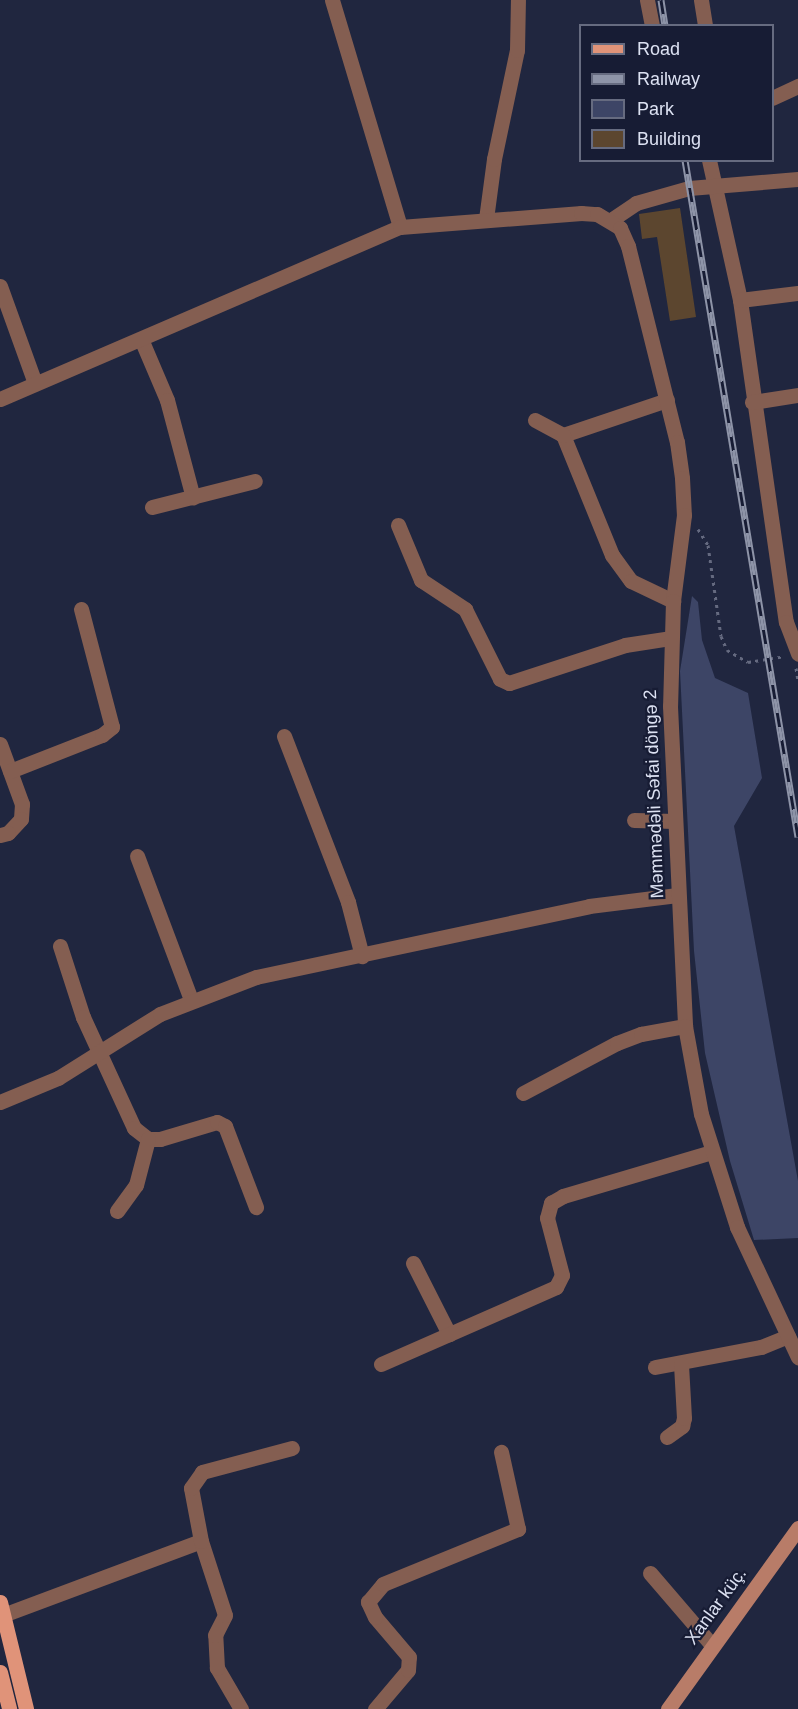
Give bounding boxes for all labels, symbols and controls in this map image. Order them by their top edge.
legend [579,24,774,162]
text: Road [637,39,680,59]
text: Railway [637,69,700,89]
text: Park [637,99,674,119]
text: Building [637,129,701,149]
street label: Məmmədəli Səfai döngə 2 [640,689,668,899]
street label: Xanlar küç. [681,1563,751,1649]

